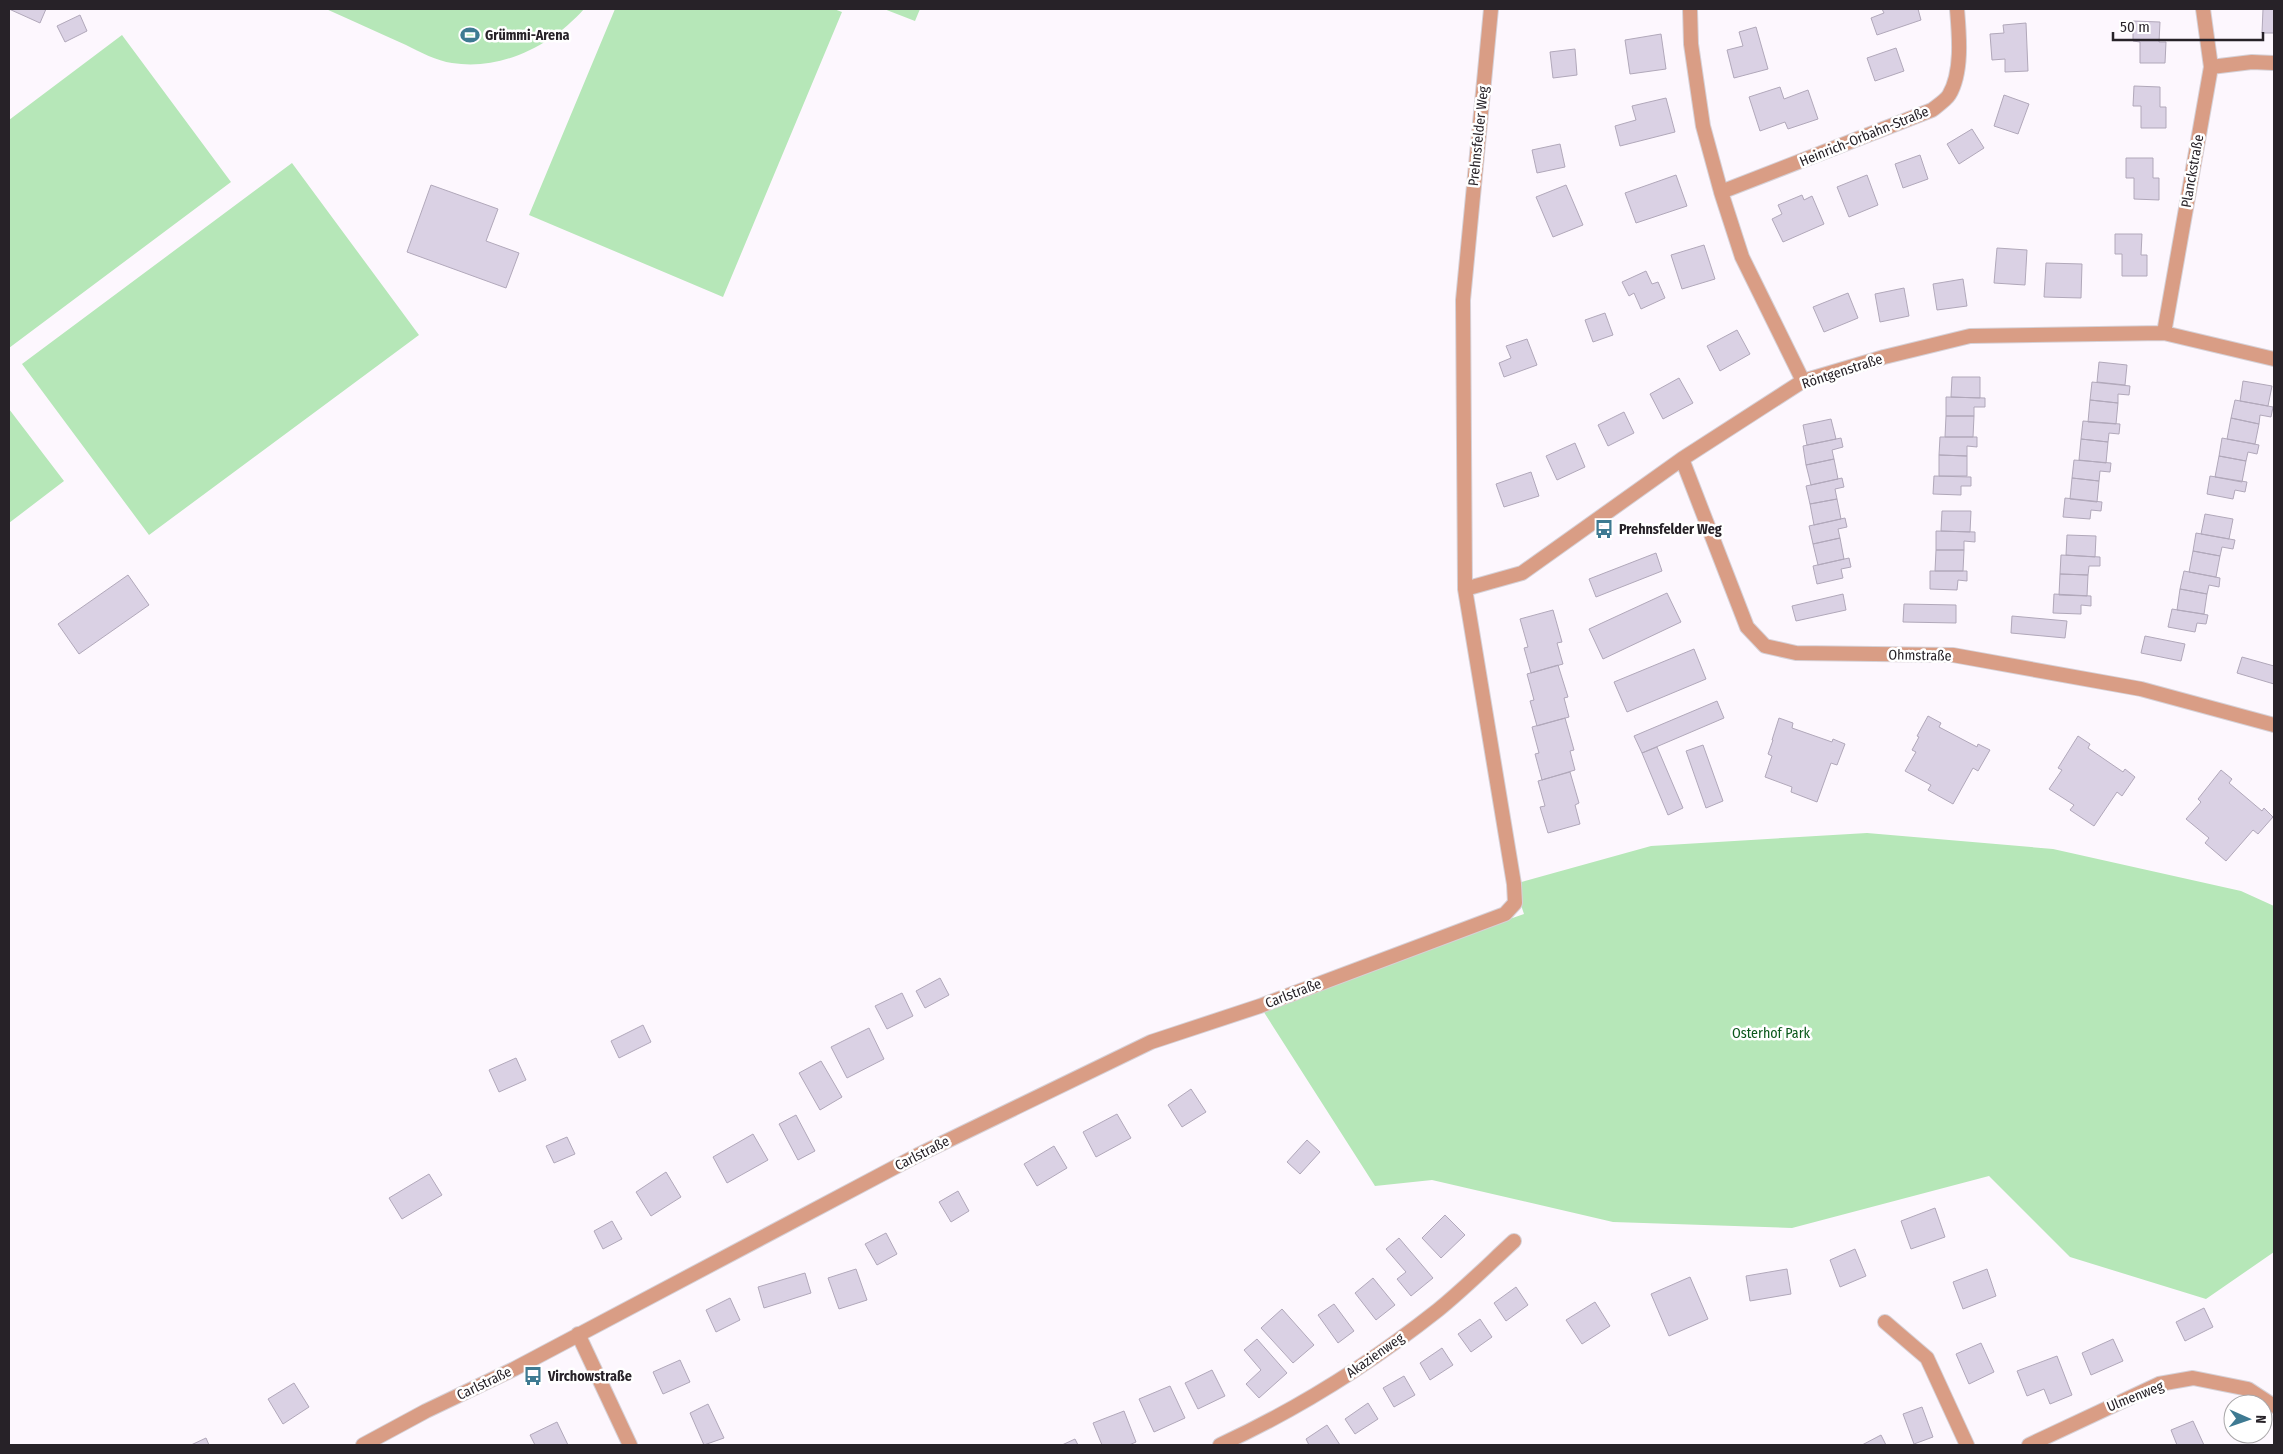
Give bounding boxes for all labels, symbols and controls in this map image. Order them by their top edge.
scale bar [2113,10,2263,42]
text: 50 m [2120,18,2150,36]
sports icon: Grümmi-Arena [459,24,481,46]
place label: Grümmi-Arena [485,27,570,44]
street label: Prehnsfelder Weg [1465,85,1492,187]
street label: Heinrich-Orbahn-Straße [1797,103,1931,170]
street label: Planckstraße [2178,133,2207,209]
street label: Röntgenstraße [1800,350,1885,392]
bus stop icon: Prehnsfelder Weg [1593,518,1615,540]
place label: Prehnsfelder Weg [1619,521,1722,538]
street label: Ohmstraße [1888,646,1952,665]
street label: Carlstraße [1263,975,1324,1012]
park label: Osterhof Park [1732,1025,1811,1042]
street label: Carlstraße [892,1133,952,1174]
street label: Akazienweg [1343,1329,1408,1381]
street label: Carlstraße [454,1363,514,1404]
bus stop icon: Virchowstraße [522,1365,544,1387]
place label: Virchowstraße [547,1368,632,1385]
street label: Ulmenweg [2104,1377,2166,1416]
north arrow [2223,1394,2273,1444]
text: N [2252,1415,2269,1424]

